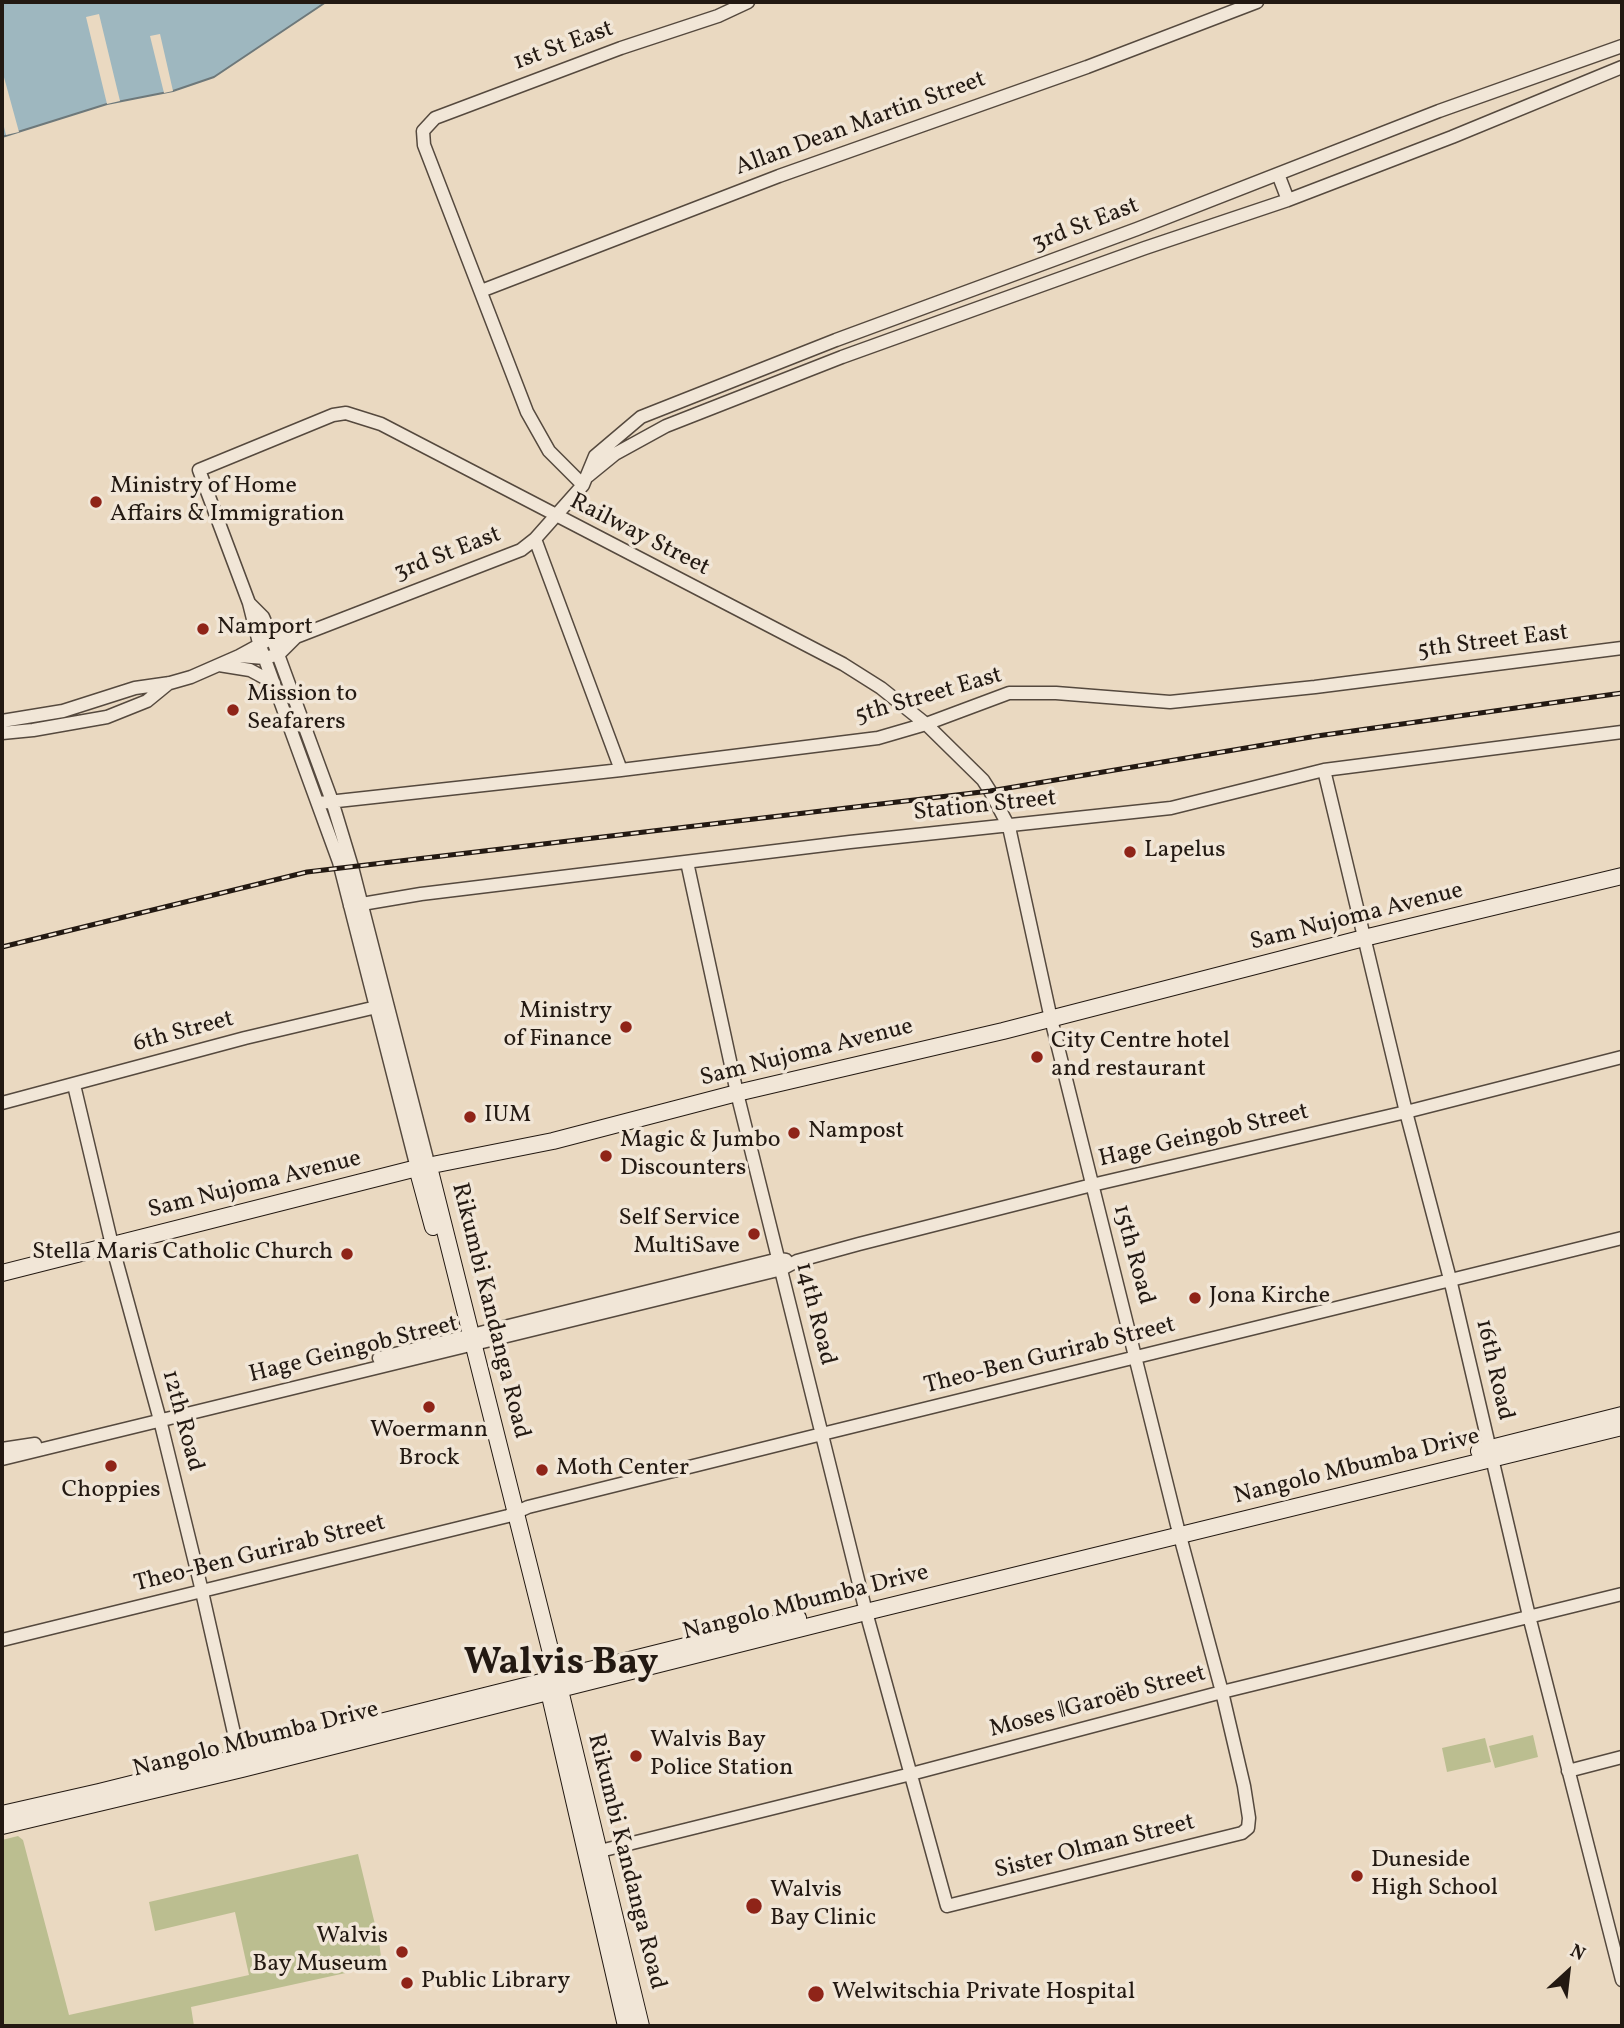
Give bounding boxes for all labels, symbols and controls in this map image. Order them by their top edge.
street label: 1st St East [510,16,618,78]
street label: Allan Dean Martin Street [732,66,990,184]
street label: 3rd St East [1028,192,1144,260]
place label: Ministry of Home Affairs & Immigration [110,474,345,530]
street label: Railway Street [564,488,714,584]
marker: Ministry of Home Affairs & Immigration [88,494,104,510]
street label: 3rd St East [390,521,506,589]
place label: Namport [217,615,313,643]
street label: 5th Street East [1416,619,1570,667]
marker: Namport [195,621,211,637]
street label: 5th Street East [852,662,1006,732]
place label: Mission to Seafarers [247,682,357,738]
marker: Mission to Seafarers [225,702,241,718]
street label: Station Street [912,785,1058,829]
place label: Lapelus [1144,838,1226,866]
marker: Lapelus [1122,844,1138,860]
street label: Sam Nujoma Avenue [1247,878,1467,958]
place label: Ministry of Finance [504,999,612,1055]
street label: 6th Street [131,1006,237,1060]
street label: Sam Nujoma Avenue [697,1014,917,1094]
marker: Ministry of Finance [618,1019,634,1035]
place label: City Centre hotel and restaurant [1051,1029,1230,1085]
marker: City Centre hotel and restaurant [1029,1049,1045,1065]
street label: Hage Geingob Street [1096,1099,1312,1175]
place label: IUM [484,1103,531,1131]
marker: IUM [462,1109,478,1125]
place label: Nampost [808,1119,904,1147]
marker: Nampost [786,1125,802,1141]
place label: Magic & Jumbo Discounters [620,1128,780,1184]
street label: Sam Nujoma Avenue [145,1146,365,1226]
marker: Magic & Jumbo Discounters [598,1148,614,1164]
street label: Rikumbi Kandanga Road [443,1180,535,1442]
street label: 15th Road [1105,1202,1159,1308]
place label: Self Service MultiSave [619,1206,740,1262]
marker: Self Service MultiSave [746,1226,762,1242]
place label: Stella Maris Catholic Church [32,1240,333,1268]
marker: Stella Maris Catholic Church [339,1246,355,1262]
street label: 14th Road [787,1259,841,1369]
place label: Jona Kirche [1209,1284,1330,1312]
marker: Jona Kirche [1187,1290,1203,1306]
street label: Hage Geingob Street [246,1311,462,1391]
street label: Theo-Ben Gurirab Street [921,1312,1179,1402]
street label: 16th Road [1467,1316,1519,1424]
street label: 12th Road [154,1367,208,1475]
marker: Woermann Brock [421,1399,437,1415]
place label: Woermann Brock [370,1418,488,1474]
street label: Nangolo Mbumba Drive [1231,1424,1483,1512]
place label: Moth Center [556,1456,689,1484]
marker: Choppies [103,1458,119,1474]
marker: Moth Center [534,1462,550,1478]
place label: Choppies [61,1478,161,1506]
street label: Theo-Ben Gurirab Street [131,1510,389,1600]
street label: Nangolo Mbumba Drive [680,1560,932,1648]
district label: Walvis Bay [464,1643,658,1689]
street label: Moses ǁGaroëb Street [987,1660,1209,1746]
street label: Nangolo Mbumba Drive [130,1697,382,1785]
place label: Walvis Bay Police Station [650,1728,793,1784]
street label: Rikumbi Kandanga Road [579,1731,671,1993]
marker: Walvis Bay Police Station [628,1748,644,1764]
street label: Sister Olman Street [992,1809,1198,1887]
place label: Duneside High School [1371,1848,1498,1904]
marker: Duneside High School [1349,1868,1365,1884]
place label: Walvis Bay Clinic [770,1878,876,1934]
marker: Walvis Bay Clinic [744,1896,764,1916]
place label: Walvis Bay Museum [252,1924,388,1980]
north arrow [1533,1937,1603,2007]
text: N [1565,1939,1590,1968]
marker: Walvis Bay Museum [394,1944,410,1960]
place label: Public Library [421,1969,570,1997]
marker: Public Library [399,1975,415,1991]
place label: Welwitschia Private Hospital [832,1980,1135,2008]
marker: Welwitschia Private Hospital [806,1984,826,2004]

